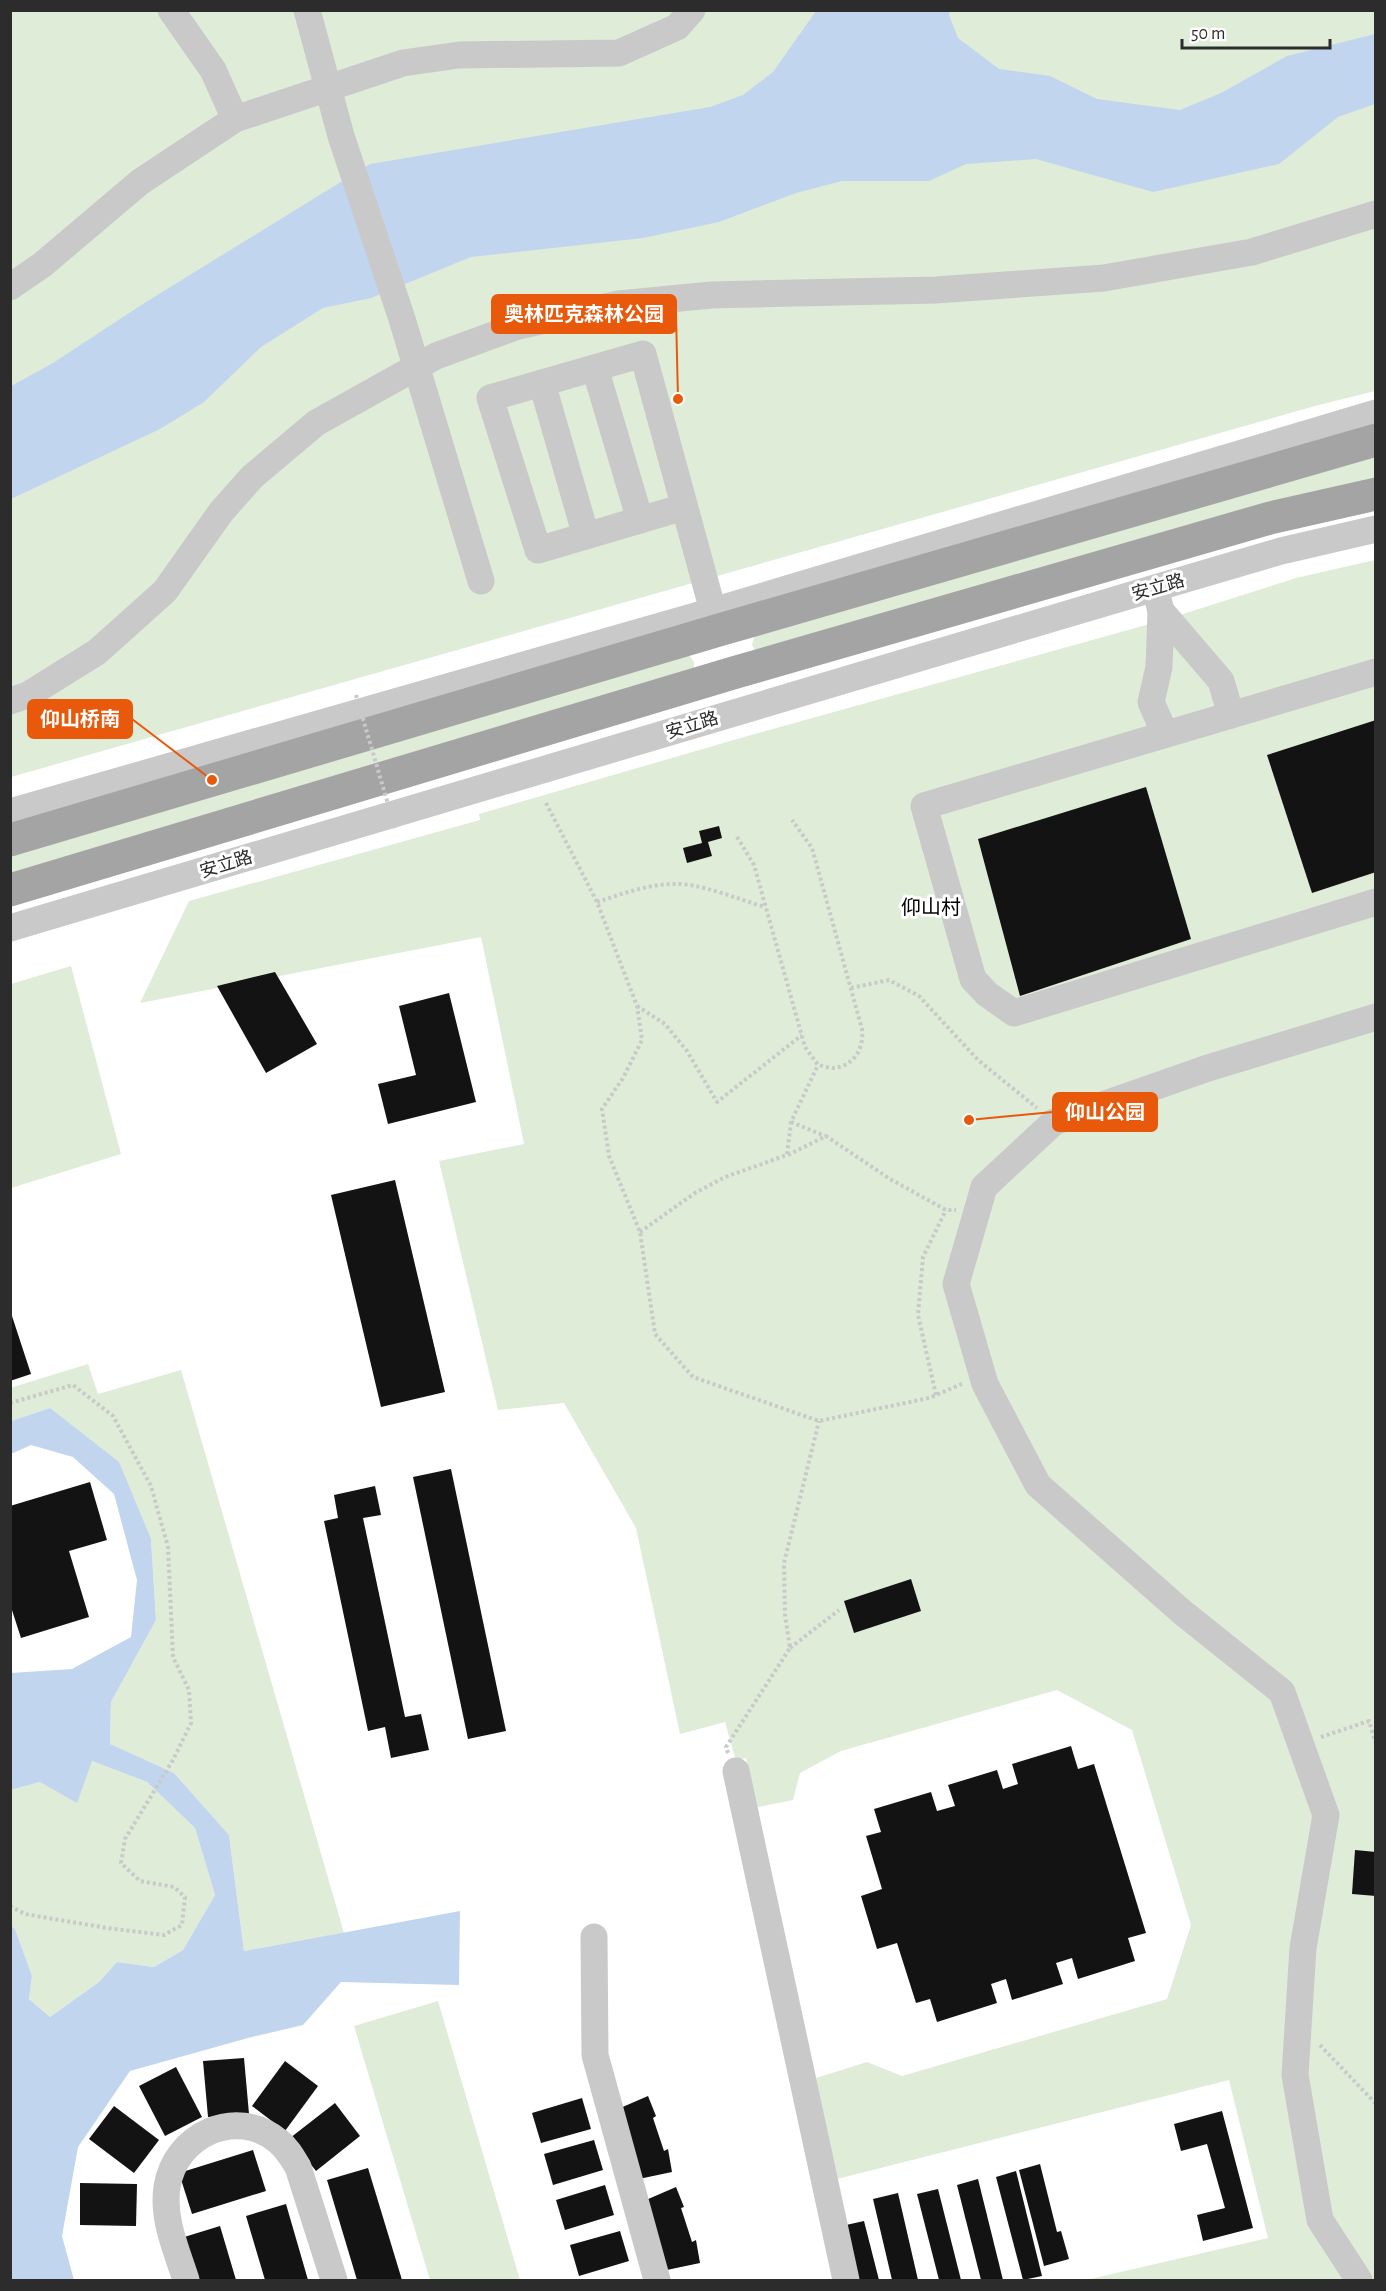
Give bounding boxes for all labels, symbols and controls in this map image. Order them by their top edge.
scale bar [1182,12,1330,50]
text: 50 m [1191,25,1225,43]
callout: 奥林匹克森林公园 [492,295,676,333]
text: 奥林匹克森林公园 [504,303,664,325]
street label: 安立路 [1129,570,1187,604]
callout: 仰山桥南 [28,700,132,738]
street label: 安立路 [663,708,721,742]
text: 仰山桥南 [40,709,120,730]
street label: 安立路 [197,847,255,881]
district label: 仰山村 [901,897,961,918]
callout: 仰山公园 [1053,1093,1157,1131]
text: 仰山公园 [1065,1102,1145,1123]

